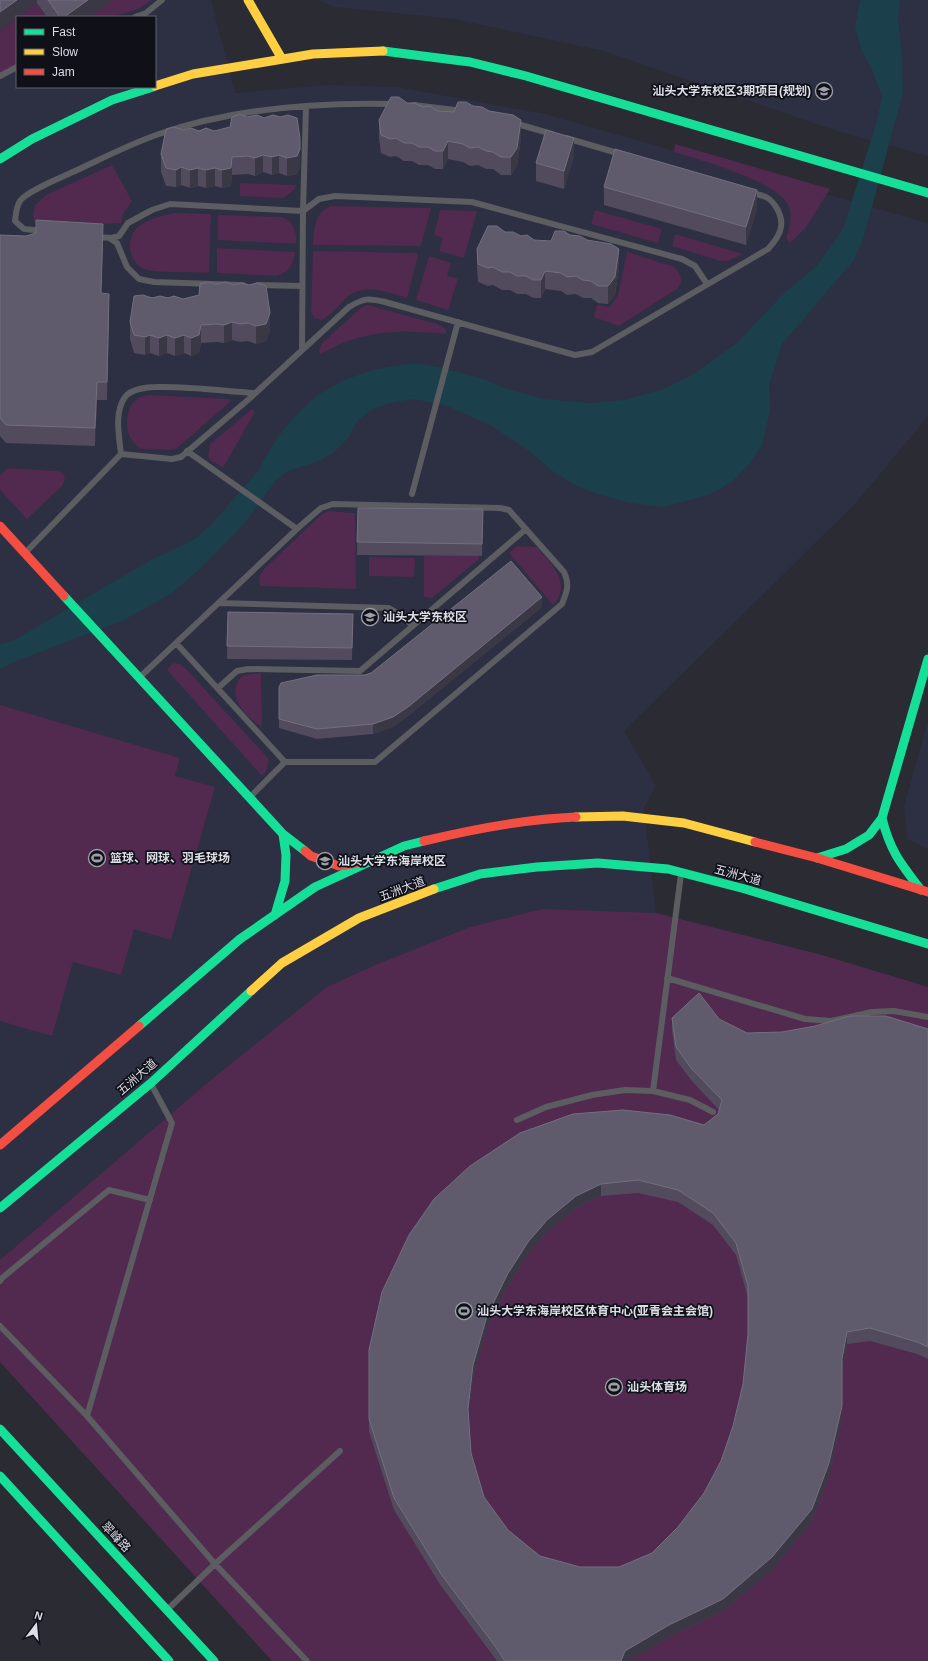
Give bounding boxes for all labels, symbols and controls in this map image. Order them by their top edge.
legend [16,16,156,88]
text: Fast [52,25,76,39]
text: Slow [52,45,78,59]
text: Jam [52,65,75,79]
school or university icon: 汕头大学东校区3期项目(规划) [814,81,834,101]
place label: 汕头大学东校区3期项目(规划) [652,84,811,98]
school or university icon: 汕头大学东校区 [360,607,380,627]
place label: 汕头大学东校区 [383,610,467,624]
sports icon: 篮球、网球、羽毛球场 [87,848,107,868]
place label: 篮球、网球、羽毛球场 [110,851,230,865]
school or university icon: 汕头大学东海岸校区 [315,851,335,871]
place label: 汕头大学东海岸校区 [338,854,446,868]
street label: 五洲大道 [713,862,763,888]
street label: 五洲大道 [377,874,427,904]
street label: 五洲大道 [114,1056,160,1098]
sports icon: 汕头大学东海岸校区体育中心(亚青会主会馆) [454,1301,474,1321]
place label: 汕头大学东海岸校区体育中心(亚青会主会馆) [477,1304,713,1318]
sports icon: 汕头体育场 [604,1377,624,1397]
place label: 汕头体育场 [627,1380,687,1394]
street label: 翠峰路 [99,1519,133,1555]
north arrow [16,1605,56,1645]
text: N [33,1609,44,1622]

